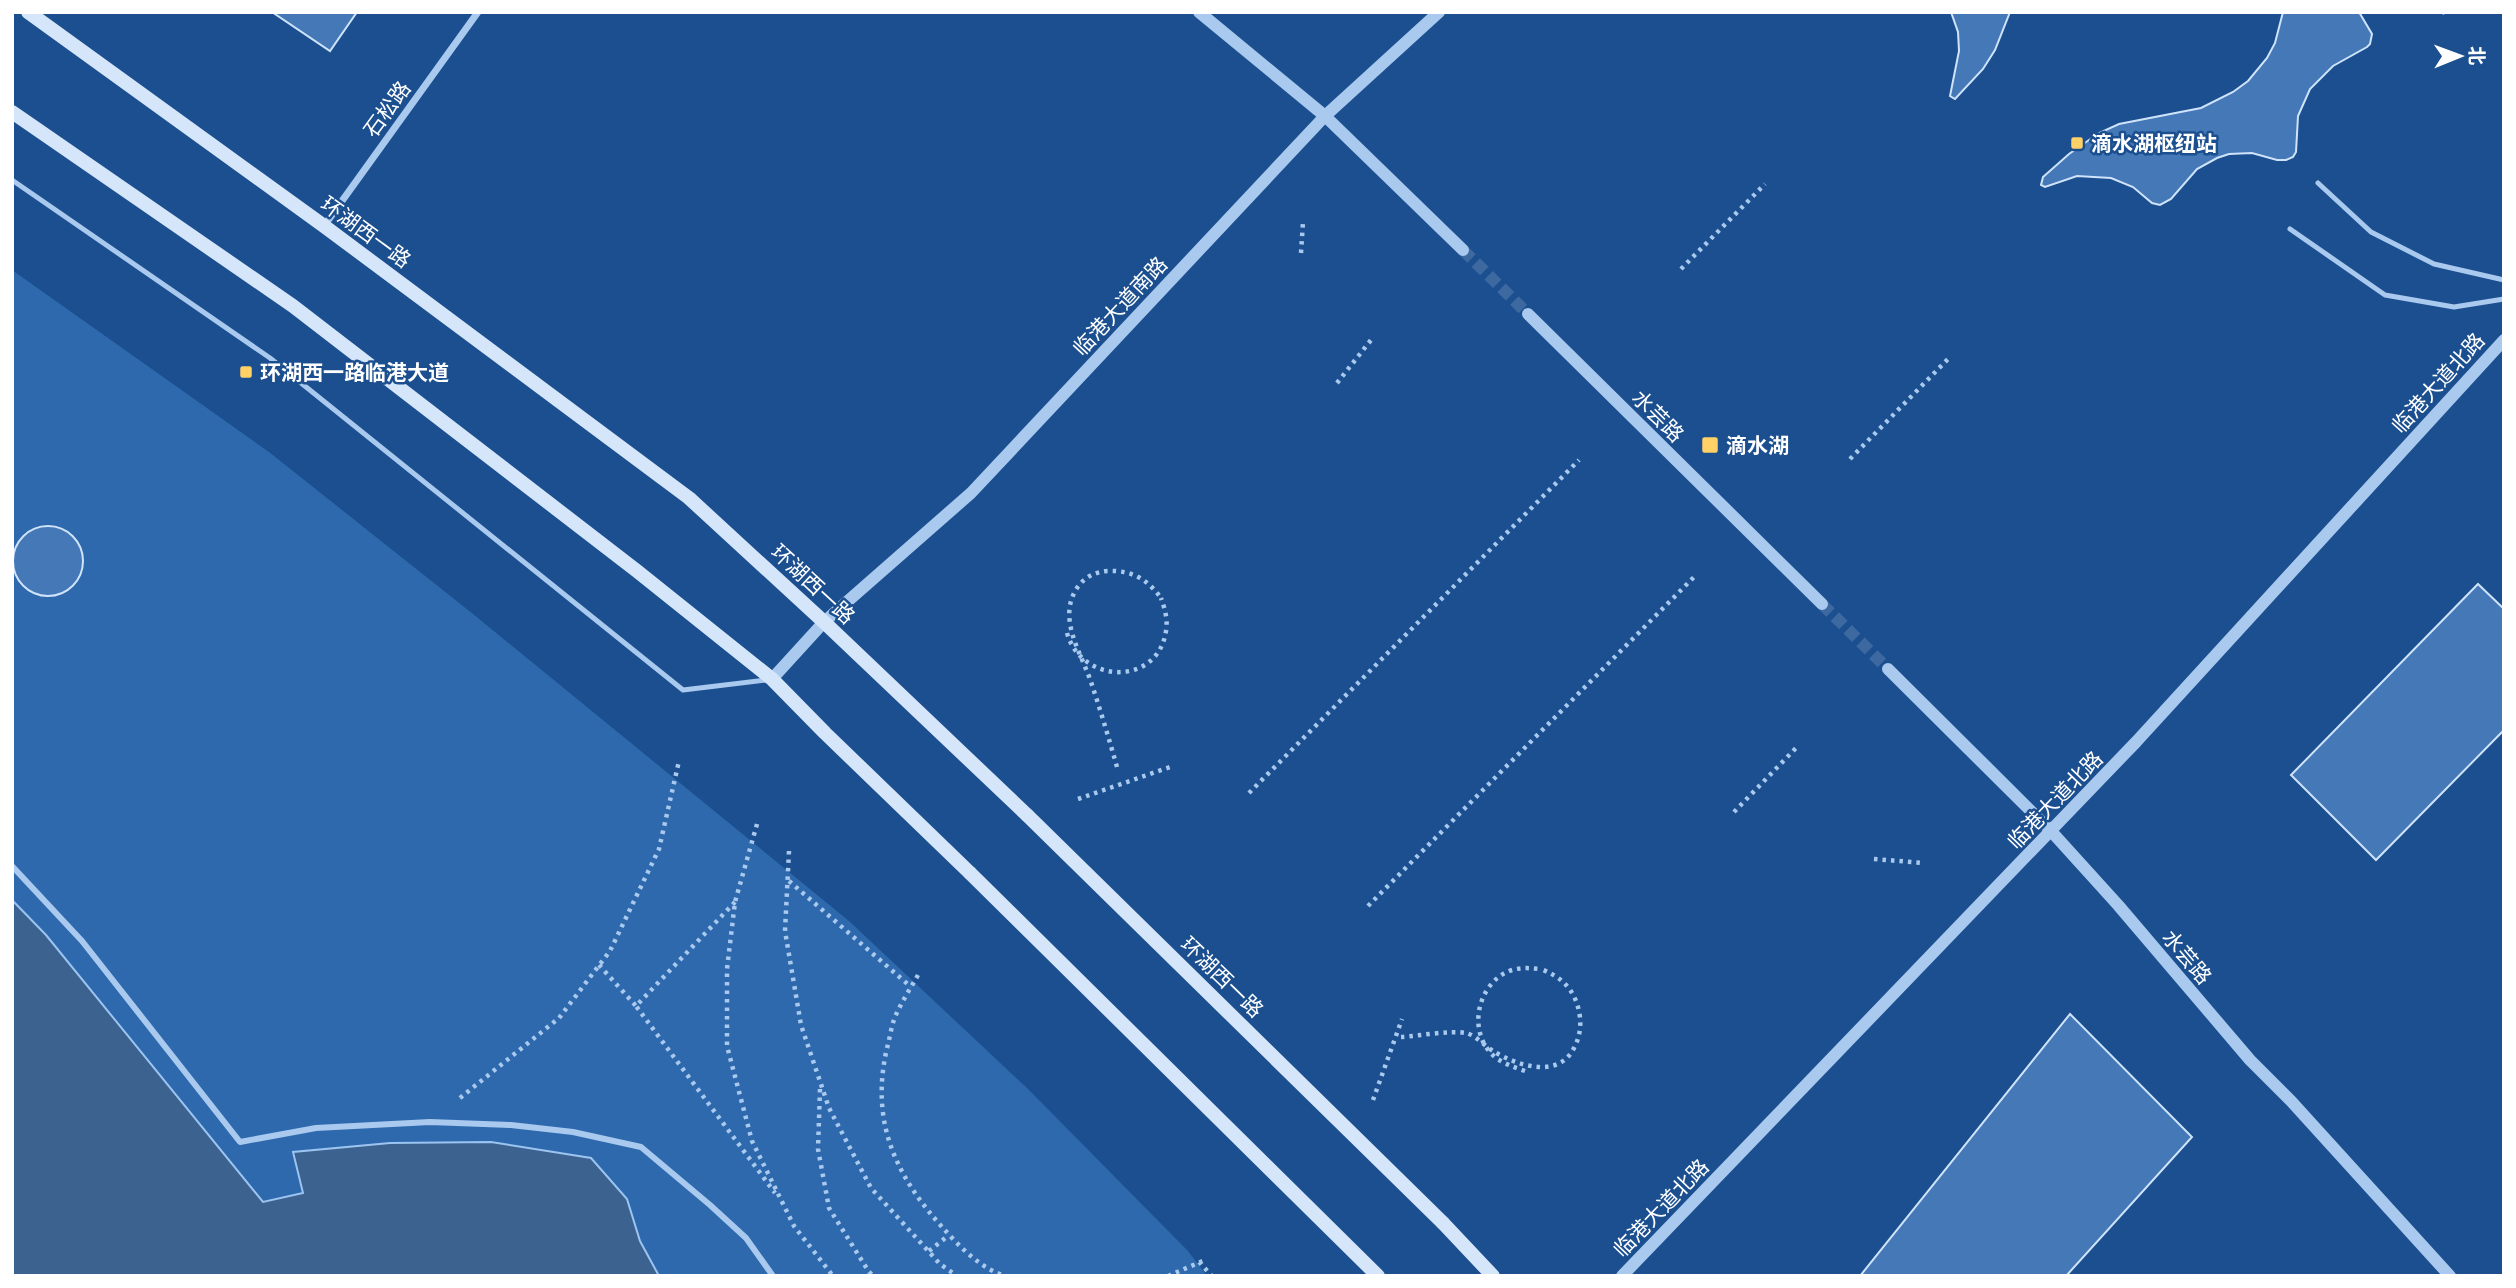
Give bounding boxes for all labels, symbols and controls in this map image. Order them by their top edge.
north arrow [2425,21,2495,91]
text: 北 [2464,46,2490,65]
street label: 石松路 [357,75,417,143]
place label: 滴水湖枢纽站 [2091,129,2217,158]
marker: 滴水湖枢纽站 [2069,135,2085,151]
street label: 环湖西一路 [315,189,417,275]
street label: 临港大道南路 [1066,250,1174,362]
street label: 临港大道北路 [2385,326,2491,440]
place label: 环湖西一路临港大道 [260,358,449,387]
marker: 环湖西一路临港大道 [238,364,254,380]
street label: 水芸路 [1625,383,1691,449]
place label: 滴水湖 [1726,431,1789,460]
marker: 滴水湖 [1700,435,1720,455]
street label: 环湖西一路 [765,538,861,630]
street label: 临港大道北路 [2001,745,2109,855]
street label: 水芸路 [2156,924,2218,990]
street label: 环湖西一路 [1174,930,1270,1024]
street label: 临港大道北路 [1607,1153,1715,1263]

